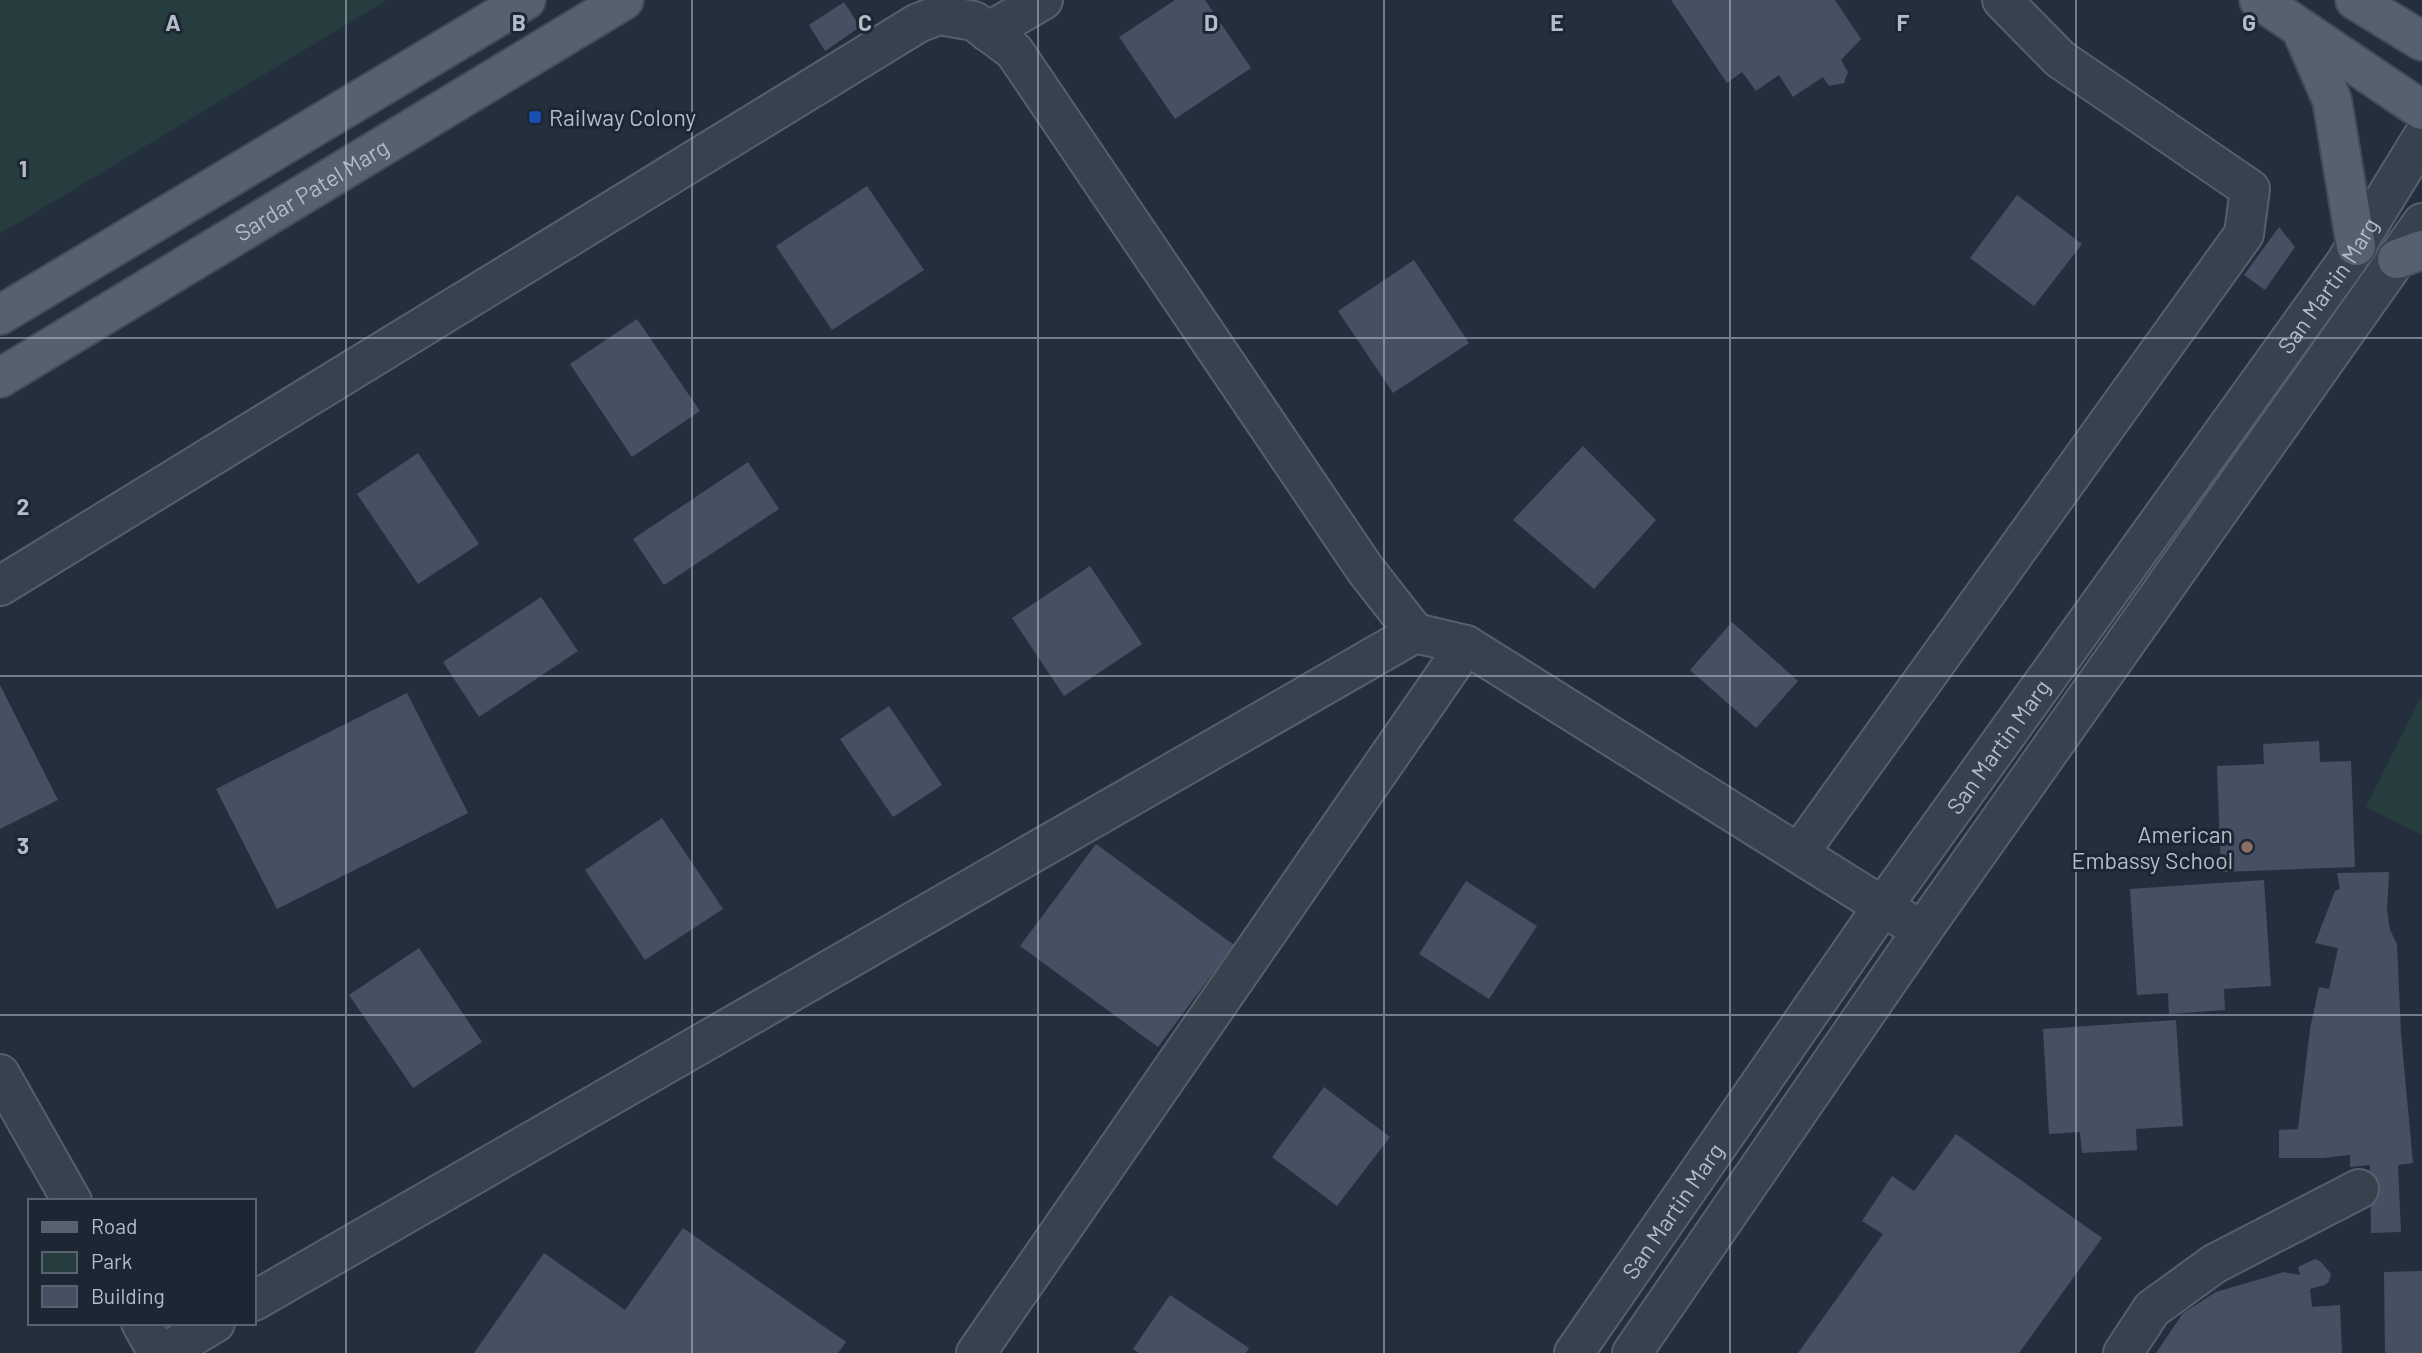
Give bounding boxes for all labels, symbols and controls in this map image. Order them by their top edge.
text: A [165,8,181,36]
text: B [512,8,526,36]
text: C [858,8,872,36]
text: D [1204,8,1218,36]
text: E [1550,8,1564,36]
text: F [1897,8,1910,36]
text: G [2242,8,2256,36]
place label: Railway Colony [549,103,697,131]
marker: Railway Colony [527,109,543,125]
street label: Sardar Patel Marg [229,132,393,247]
text: 1 [19,154,27,182]
street label: San Martin Marg [2271,212,2384,359]
text: 2 [17,492,29,520]
street label: San Martin Marg [1940,674,2056,819]
place label: American Embassy School [2072,820,2233,874]
text: 3 [17,831,29,859]
marker: American Embassy School [2239,839,2255,855]
street label: San Martin Marg [1616,1137,1729,1284]
legend [28,1199,256,1325]
text: Road [91,1213,137,1238]
text: Park [91,1248,132,1273]
text: Building [91,1283,165,1308]

